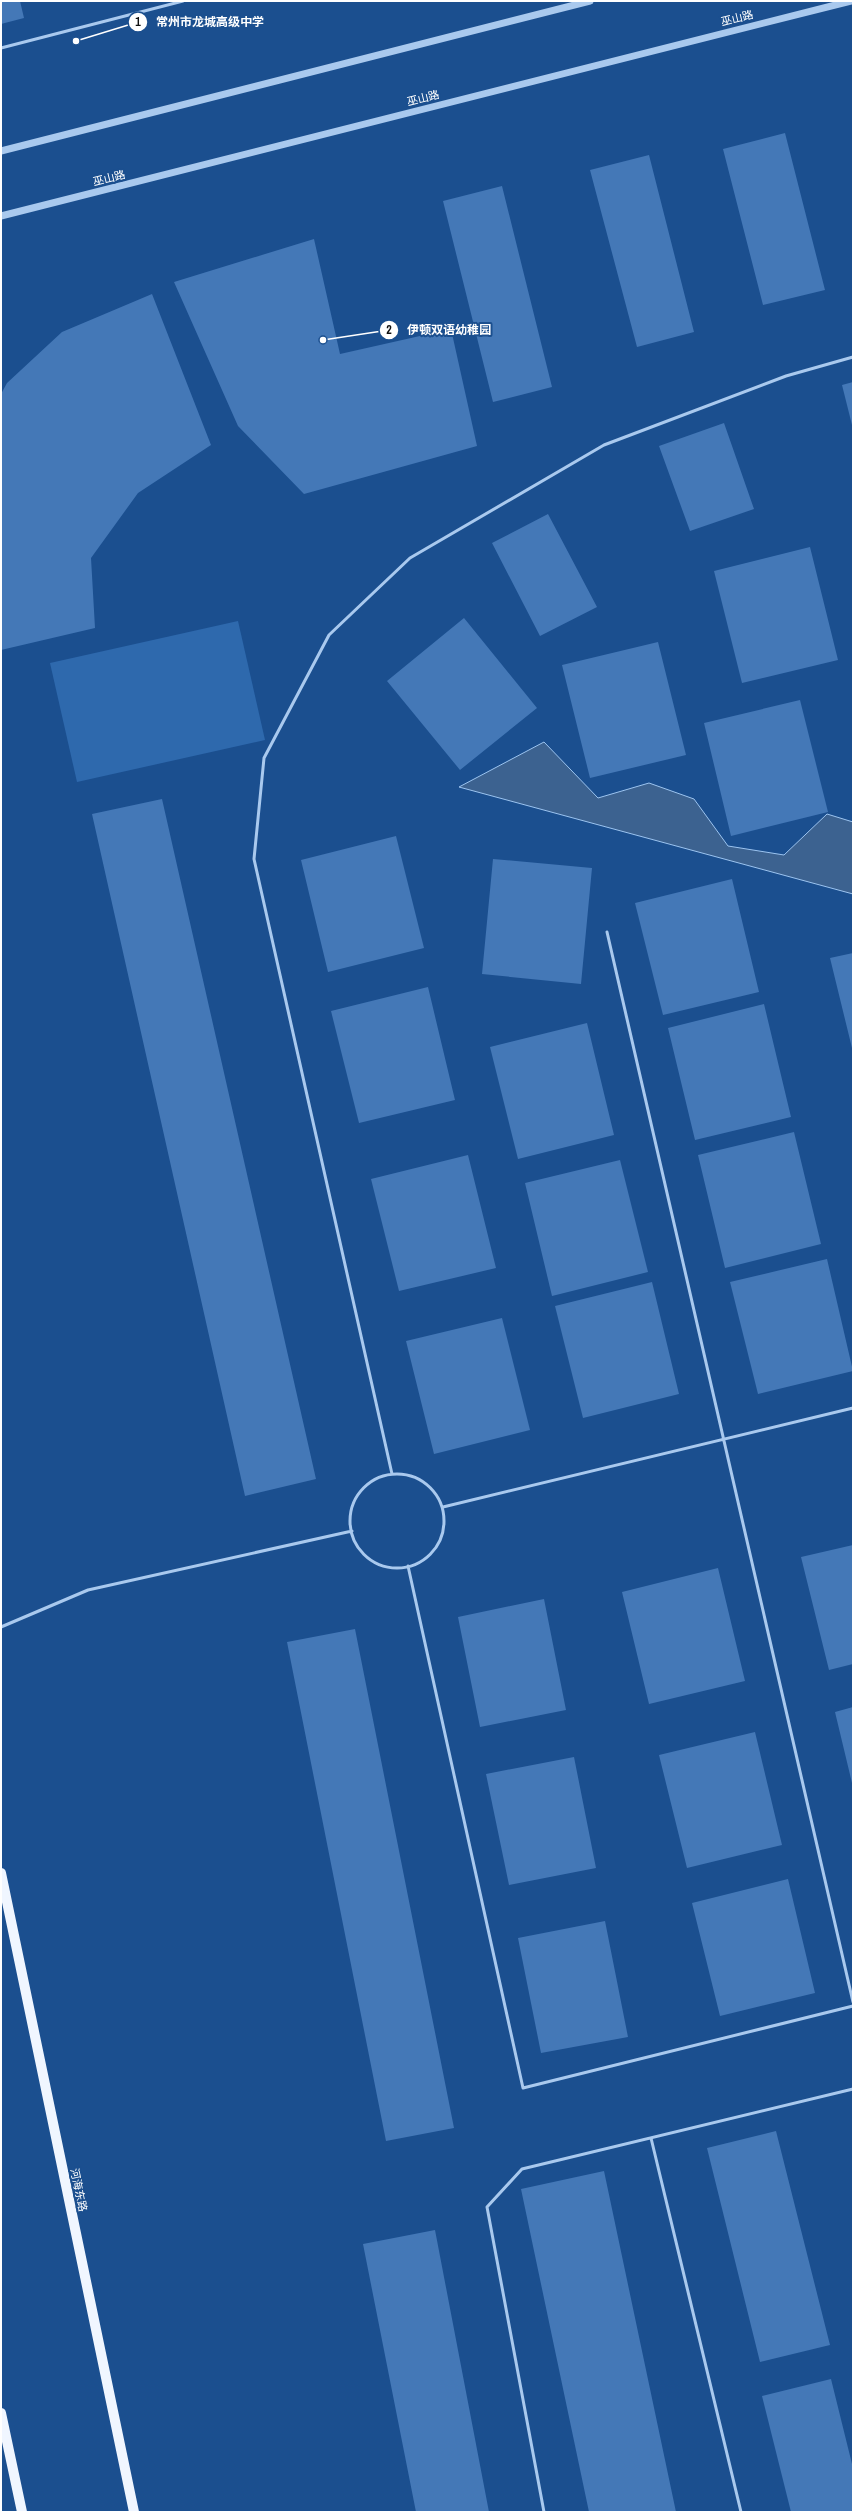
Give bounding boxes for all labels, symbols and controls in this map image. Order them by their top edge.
street label: 巫山路 [719,7,755,29]
callout: 常州市龙城高级中学 [128,10,272,34]
text: 1 [135,14,141,30]
text: 常州市龙城高级中学 [156,14,264,30]
street label: 巫山路 [405,87,441,109]
street label: 巫山路 [91,167,127,189]
callout: 伊顿双语幼稚园 [379,318,499,342]
text: 2 [386,322,392,338]
text: 伊顿双语幼稚园 [407,322,491,338]
street label: 河海东路 [68,2167,90,2213]

